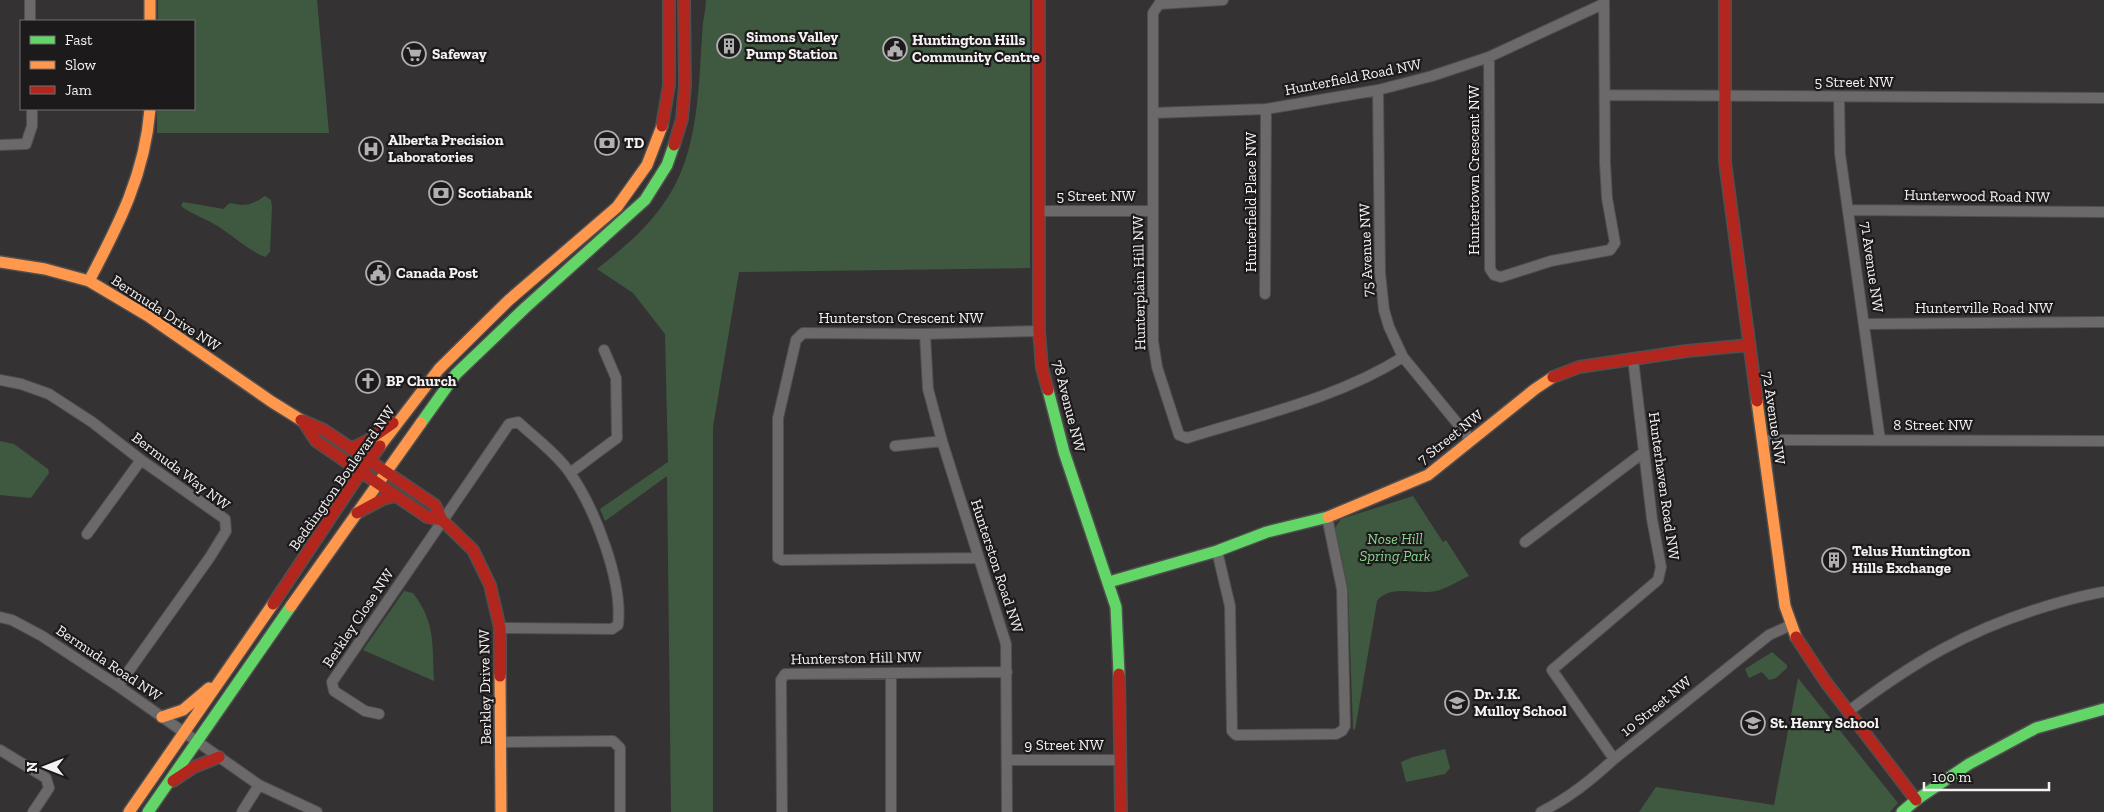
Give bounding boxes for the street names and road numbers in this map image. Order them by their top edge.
street label: Hunterfield Road NW [1283,55,1423,99]
street label: 5 Street NW [1814,73,1894,91]
street label: Huntertown Crescent NW [1465,85,1483,255]
street label: Hunterfield Place NW [1242,132,1260,272]
street label: Hunterwood Road NW [1904,186,2050,206]
street label: 5 Street NW [1056,187,1136,205]
street label: 75 Avenue NW [1355,203,1377,297]
street label: Hunterplain Hill NW [1129,216,1149,350]
street label: 71 Avenue NW [1857,220,1887,314]
street label: Bermuda Drive NW [108,271,224,355]
street label: Hunterville Road NW [1915,299,2053,317]
street label: Hunterston Crescent NW [818,309,984,327]
street label: 78 Avenue NW [1049,358,1089,454]
street label: 72 Avenue NW [1759,370,1789,466]
street label: Beddington Boulevard NW [285,402,399,554]
street label: 7 Street NW [1414,406,1486,468]
street label: Hunterhaven Road NW [1645,411,1683,561]
street label: 8 Street NW [1893,416,1973,434]
street label: Bermuda Way NW [128,428,234,514]
street label: Hunterston Road NW [967,497,1027,635]
street label: Berkley Close NW [318,565,398,671]
street label: Bermuda Road NW [53,621,165,705]
street label: Berkley Drive NW [475,629,495,745]
street label: Hunterston Hill NW [790,648,922,668]
street label: 10 Street NW [1617,672,1695,740]
street label: 9 Street NW [1024,736,1104,754]

